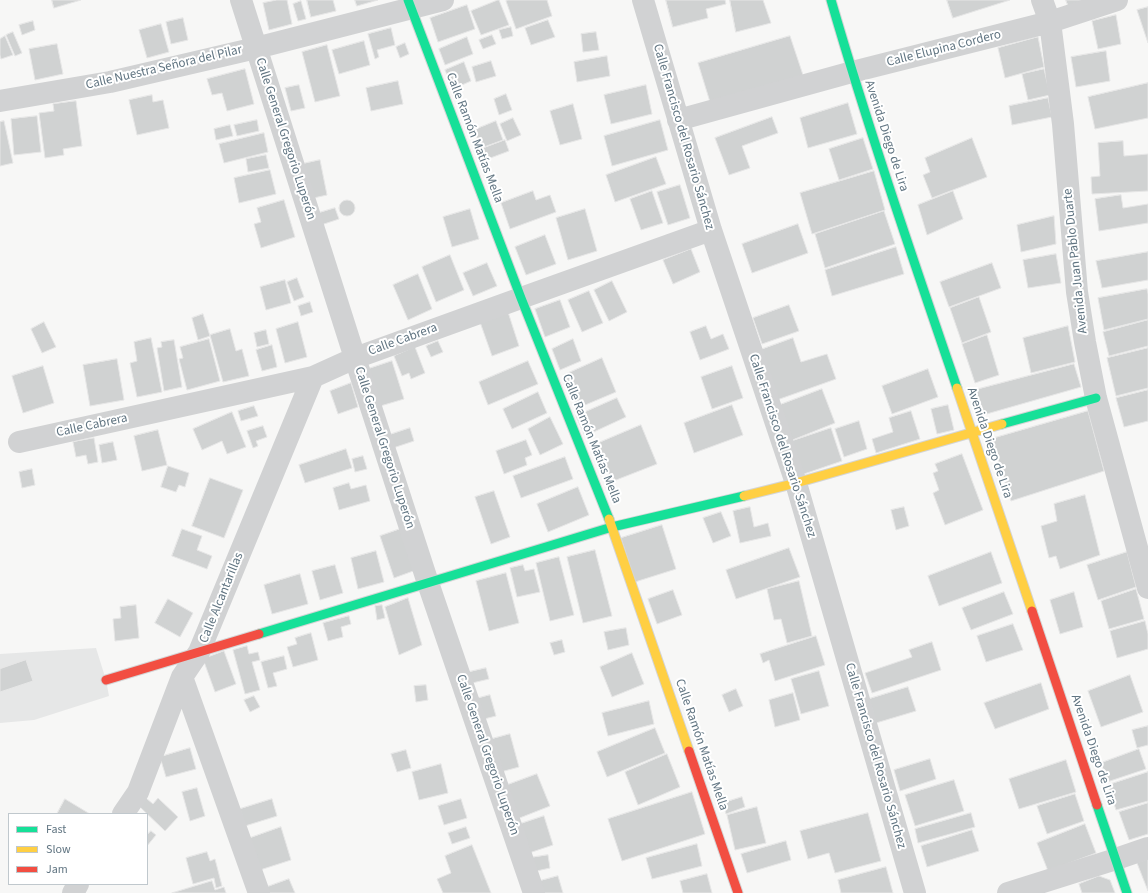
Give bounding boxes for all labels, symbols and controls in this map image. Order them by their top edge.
street label: Calle Elupina Cordero [885,27,1003,71]
street label: Calle Nuestra Señora del Pilar [84,42,244,94]
street label: Calle Francisco del Rosario Sánchez [649,42,717,232]
street label: Calle General Gregorio Luperón [251,56,319,222]
street label: Calle Ramón Matías Mella [442,71,506,205]
street label: Avenida Diego de Lira [861,78,911,194]
street label: Avenida Juan Pablo Duarte [1061,188,1091,334]
street label: Calle Cabrera [366,320,440,360]
street label: Calle Francisco del Rosario Sánchez [745,352,819,540]
street label: Calle General Gregorio Luperón [350,365,418,531]
street label: Calle Ramón Matías Mella [558,372,624,506]
street label: Avenida Diego de Lira [963,386,1015,500]
street label: Calle Cabrera [55,411,129,441]
street label: Calle Alcantarillas [197,550,247,646]
street label: Calle Francisco del Rosario Sánchez [841,661,909,851]
street label: Calle General Gregorio Luperón [452,672,522,838]
street label: Calle Ramón Matías Mella [671,677,731,813]
street label: Avenida Diego de Lira [1067,693,1119,807]
legend [8,813,148,885]
text: Fast [46,821,66,838]
text: Slow [46,841,71,858]
text: Jam [46,861,68,878]

